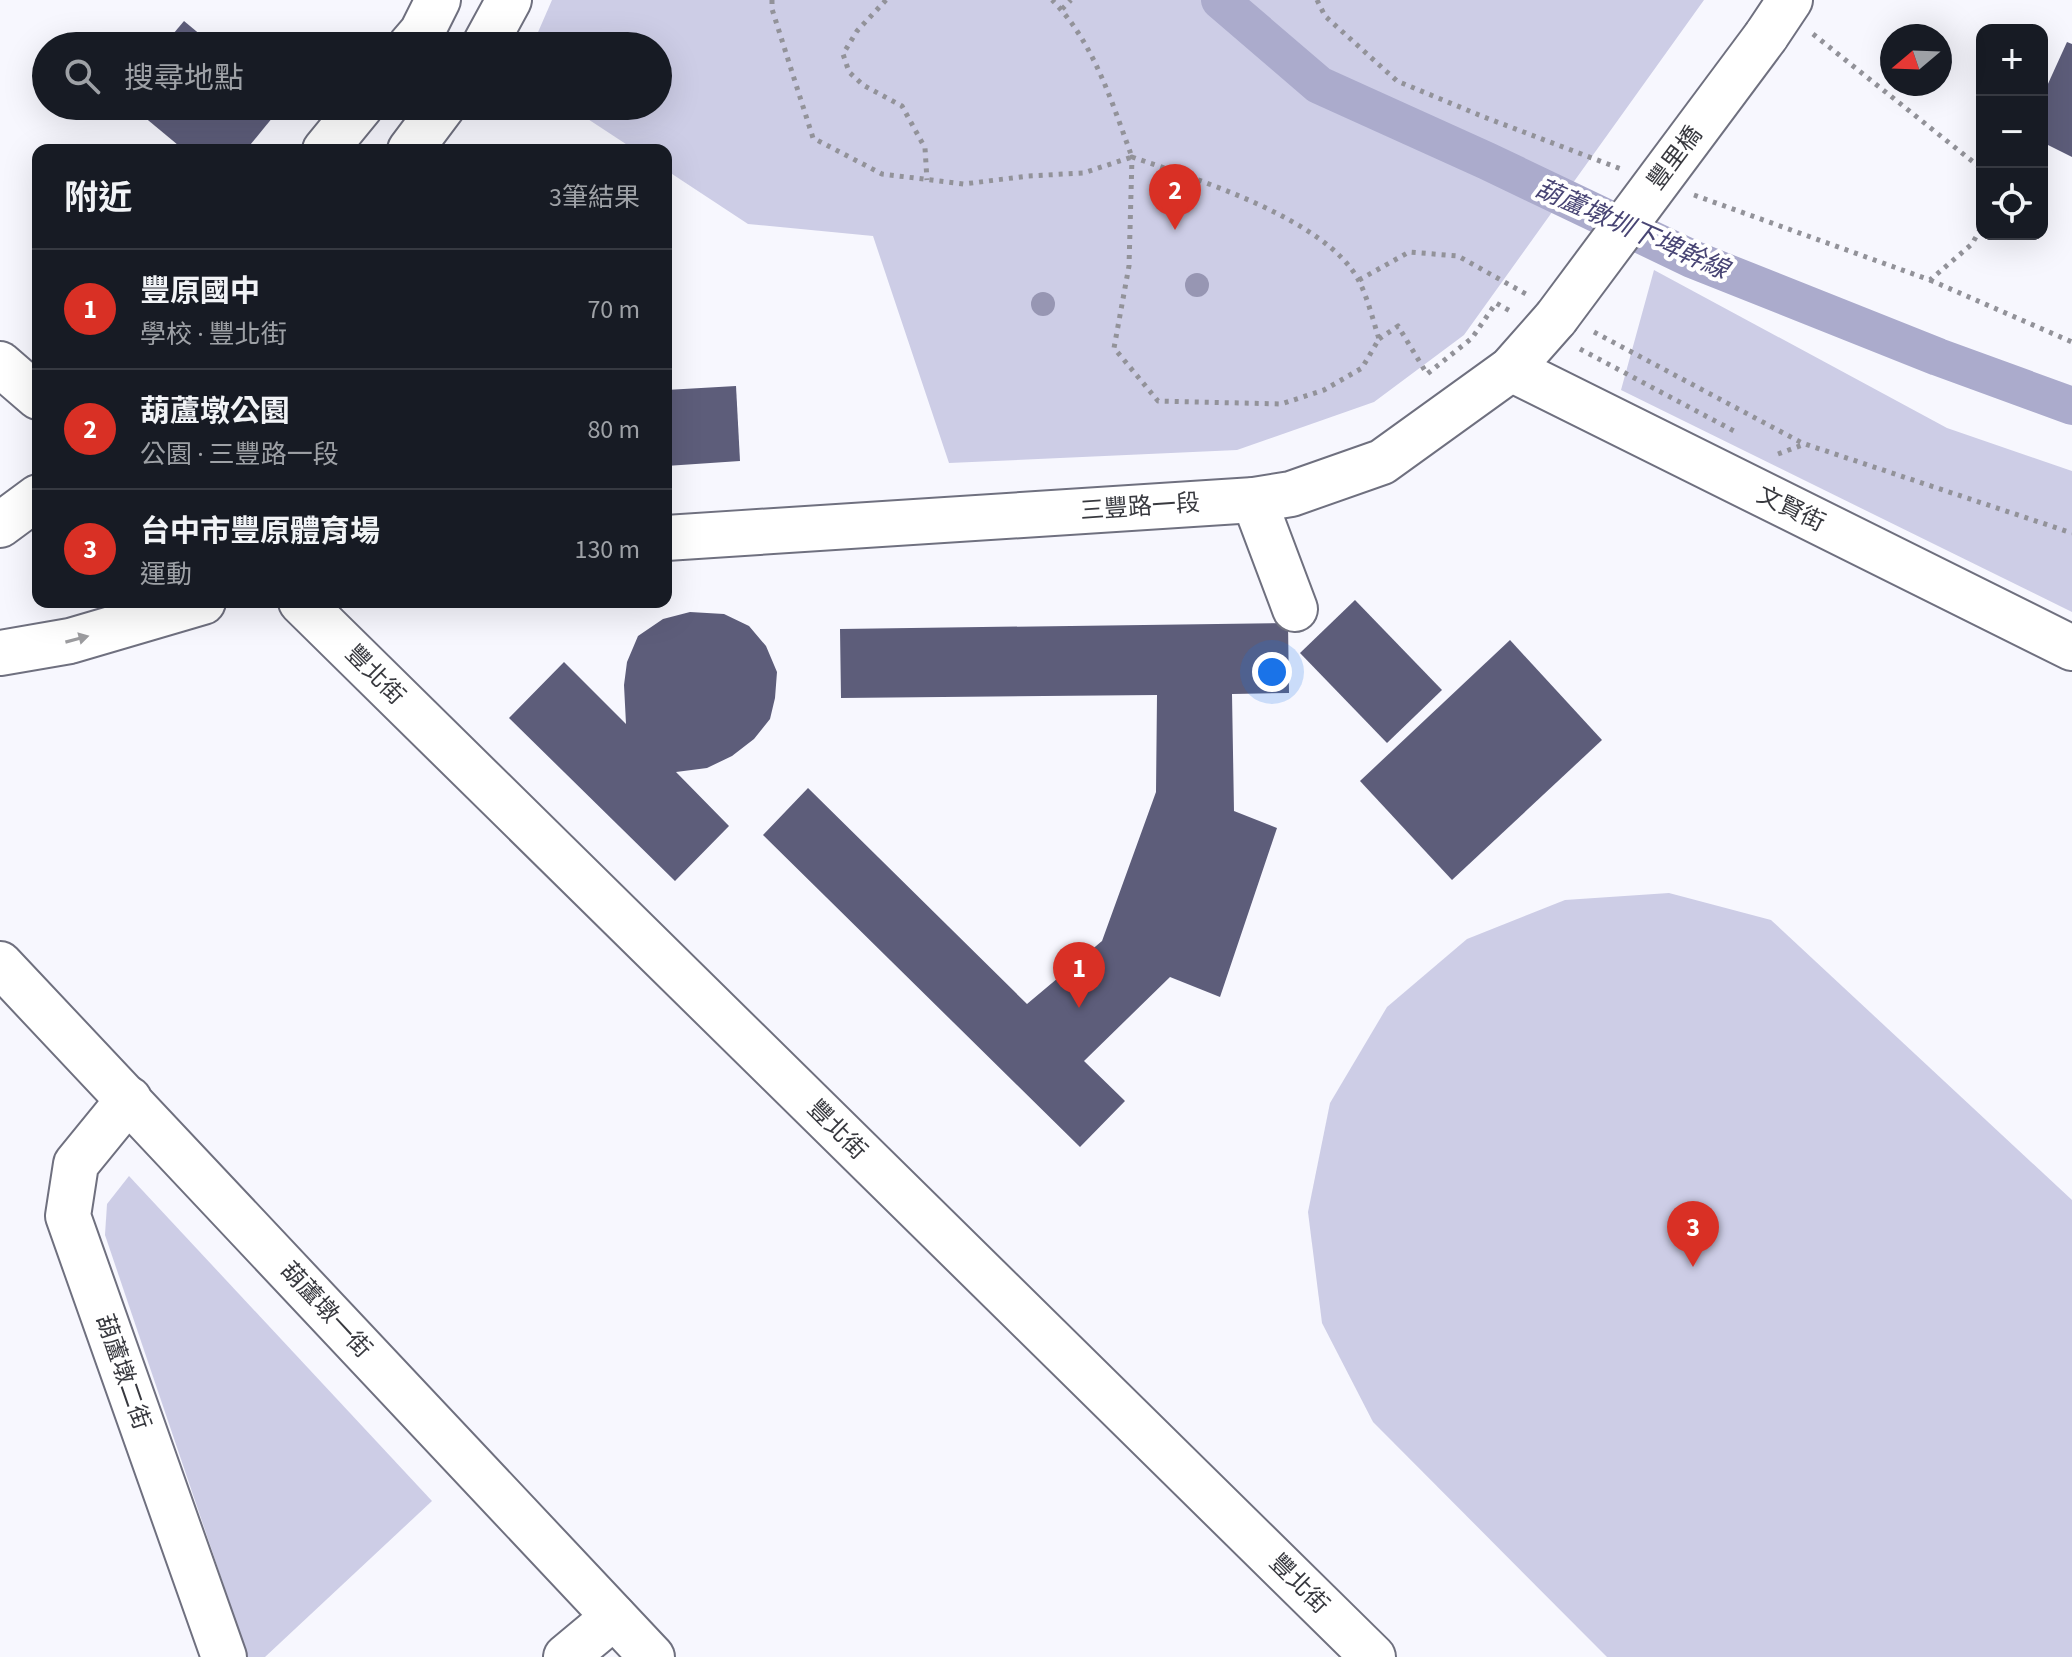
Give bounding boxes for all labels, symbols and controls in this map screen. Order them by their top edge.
north arrow [1880,24,1952,96]
map controls [1976,24,2048,240]
button: + [1976,24,2048,96]
search box [32,32,672,120]
icon: search [60,54,104,98]
text: 搜尋地點 [124,57,244,100]
button: − [1976,96,2048,168]
street label: 豐里橋 [1639,119,1711,197]
pin: 2 [1149,164,1201,230]
button: locate [1976,168,2048,240]
water label: 葫蘆墩圳下埤幹線 [1529,170,1737,289]
text: 附近 [64,174,132,223]
text: 3筆結果 [549,179,640,216]
text: 豐原國中 [140,270,260,313]
text: 1 [83,291,97,328]
text: 70 m [587,291,640,328]
text: 學校 · 豐北街 [140,316,287,353]
text: 葫蘆墩公園 [140,390,290,433]
text: 2 [83,411,97,448]
text: 80 m [587,411,640,448]
text: 公園 · 三豐路一段 [140,436,339,473]
street label: 文賢街 [1751,477,1831,541]
street label: 三豐路一段 [1079,485,1201,529]
text: 台中市豐原體育場 [140,510,380,553]
text: 3 [83,531,97,568]
text: 130 m [574,531,640,568]
text: 運動 [140,556,192,593]
one-way arrow [64,633,89,645]
street label: 豐北街 [337,637,413,713]
your location [1252,652,1292,692]
pin: 1 [1053,942,1105,1008]
street label: 豐北街 [799,1092,875,1168]
pin: 3 [1667,1201,1719,1267]
street label: 葫蘆墩一街 [272,1254,380,1366]
street label: 葫蘆墩二街 [87,1310,159,1434]
street label: 豐北街 [1261,1546,1337,1622]

